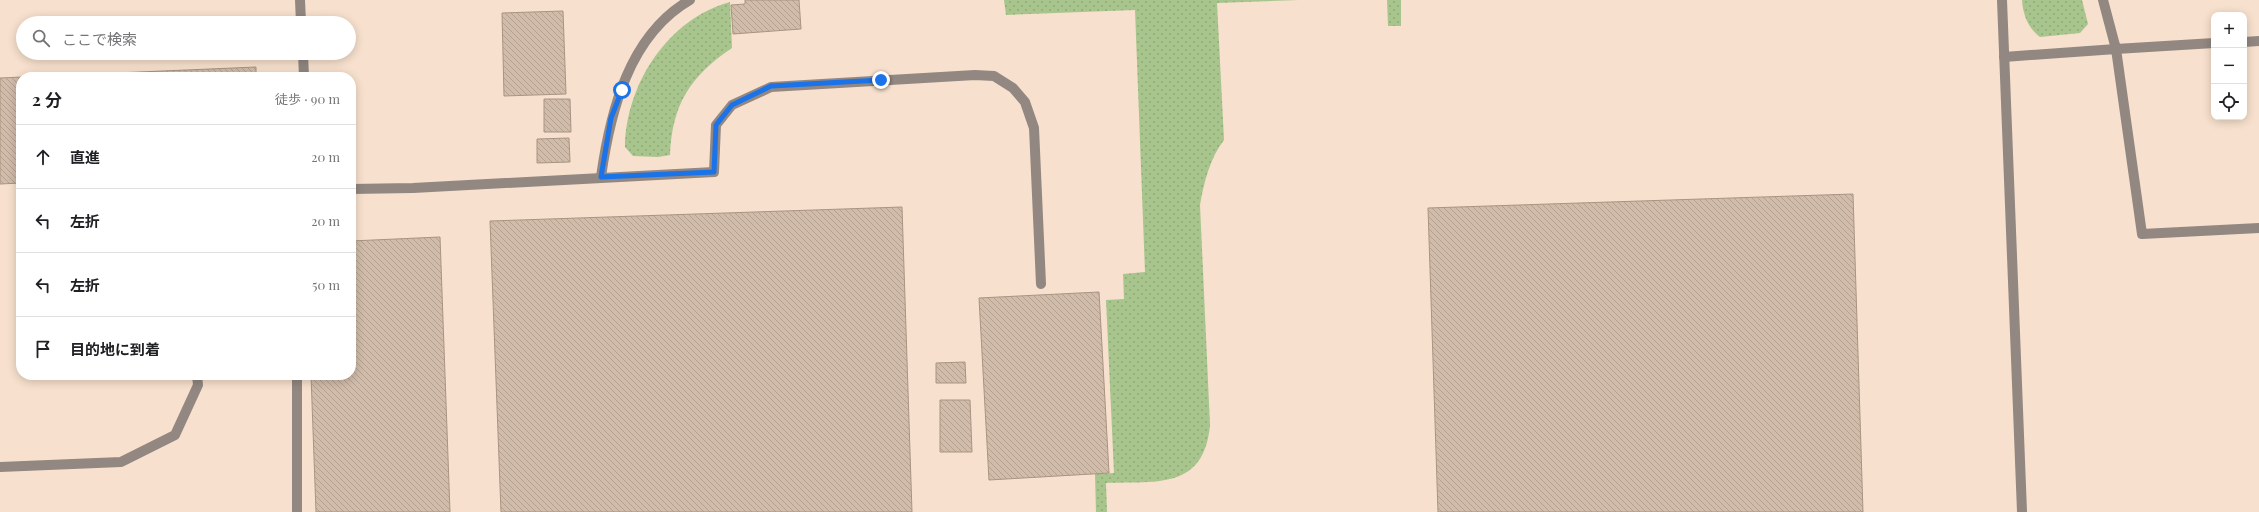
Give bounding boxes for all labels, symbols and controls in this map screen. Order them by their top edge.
map controls [2211,12,2247,120]
button: + [2211,12,2247,48]
search box [16,16,356,60]
icon: search [30,27,52,49]
text: ここで検索 [62,29,137,49]
button: − [2211,48,2247,84]
route end [872,71,890,89]
route start [613,81,631,99]
button: locate [2211,84,2247,120]
text: 2 分 [32,88,62,110]
text: 徒歩 · 90 m [275,90,340,107]
icon: ahead [32,146,54,168]
text: 直進 [70,147,100,167]
text: 20 m [311,148,340,165]
icon: left [32,210,54,232]
text: 左折 [70,211,100,231]
text: 20 m [311,212,340,229]
icon: left [32,274,54,296]
text: 左折 [70,275,100,295]
text: 50 m [312,276,340,293]
icon: arrive [32,338,54,360]
text: 目的地に到着 [70,339,160,359]

